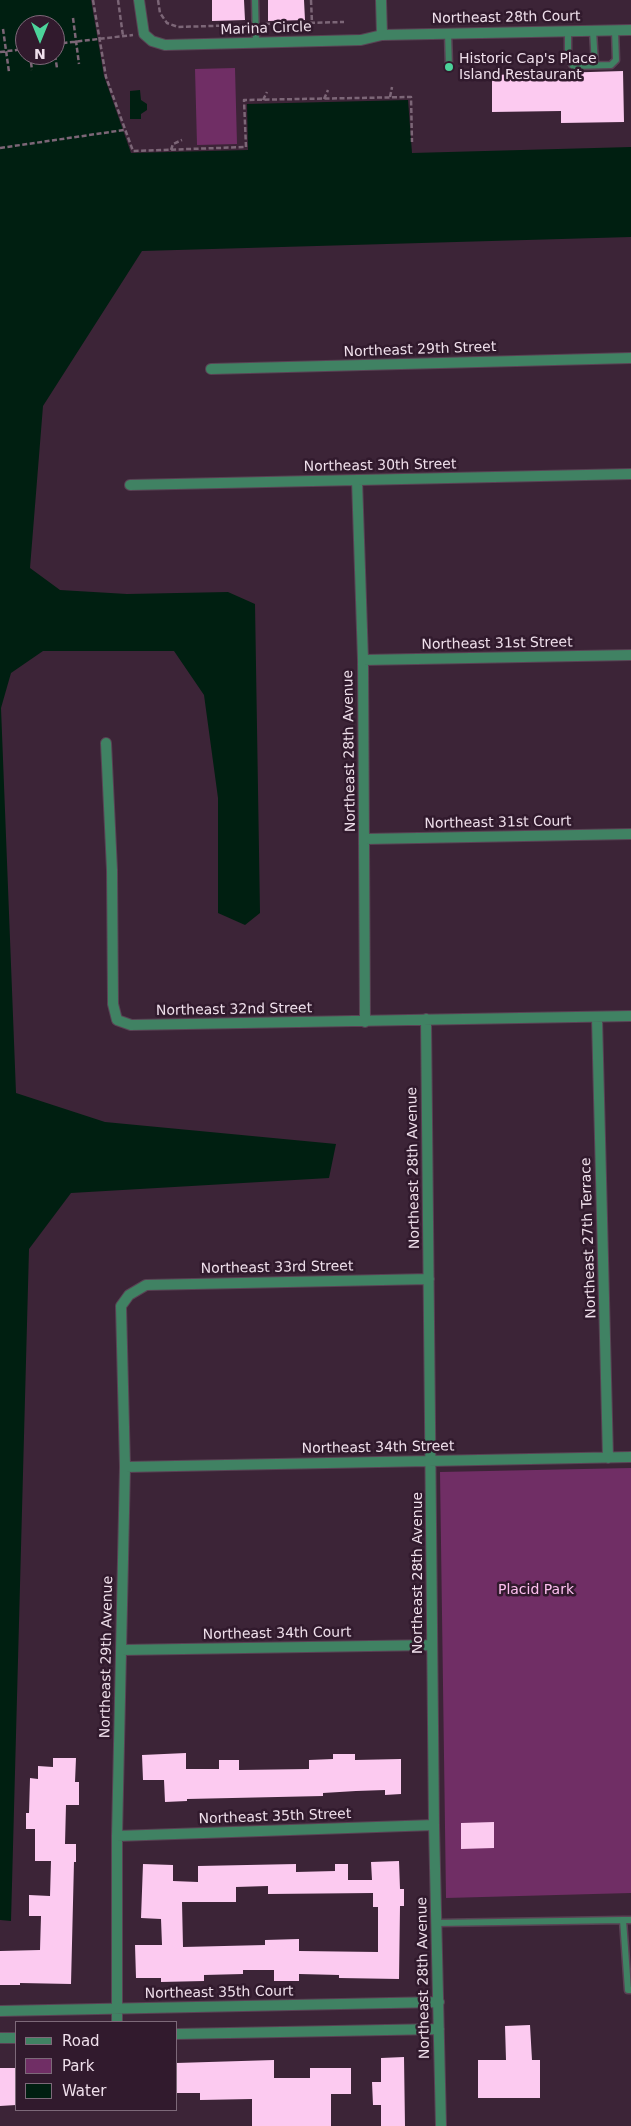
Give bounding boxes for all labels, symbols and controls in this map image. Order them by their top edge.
street label: Northeast 28th Court [432,8,580,28]
north arrow [15,15,65,65]
street label: Marina Circle [220,19,312,39]
text: N [34,46,46,62]
place label: Historic Cap's Place Island Restaurant [459,51,597,84]
marker: Historic Cap's Place Island Restaurant [443,61,455,73]
street label: Northeast 29th Street [343,339,497,361]
street label: Northeast 30th Street [303,456,457,476]
street label: Northeast 31st Street [421,634,573,654]
street label: Northeast 28th Avenue [340,670,360,832]
street label: Northeast 31st Court [424,813,572,833]
street label: Northeast 32nd Street [156,1000,312,1020]
street label: Northeast 28th Avenue [404,1087,424,1249]
street label: Northeast 27th Terrace [578,1157,600,1319]
street label: Northeast 33rd Street [200,1258,354,1278]
street label: Northeast 34th Street [301,1438,455,1458]
street label: Northeast 28th Avenue [410,1492,426,1654]
street label: Northeast 29th Avenue [97,1576,117,1738]
park label: Placid Park [498,1582,574,1598]
street label: Northeast 34th Court [203,1624,351,1644]
street label: Northeast 35th Street [198,1806,352,1828]
street label: Northeast 28th Avenue [414,1897,434,2059]
street label: Northeast 35th Court [145,1983,293,2003]
legend [15,2021,178,2111]
text: Road [62,2032,100,2050]
text: Park [62,2057,94,2075]
text: Water [62,2082,106,2100]

